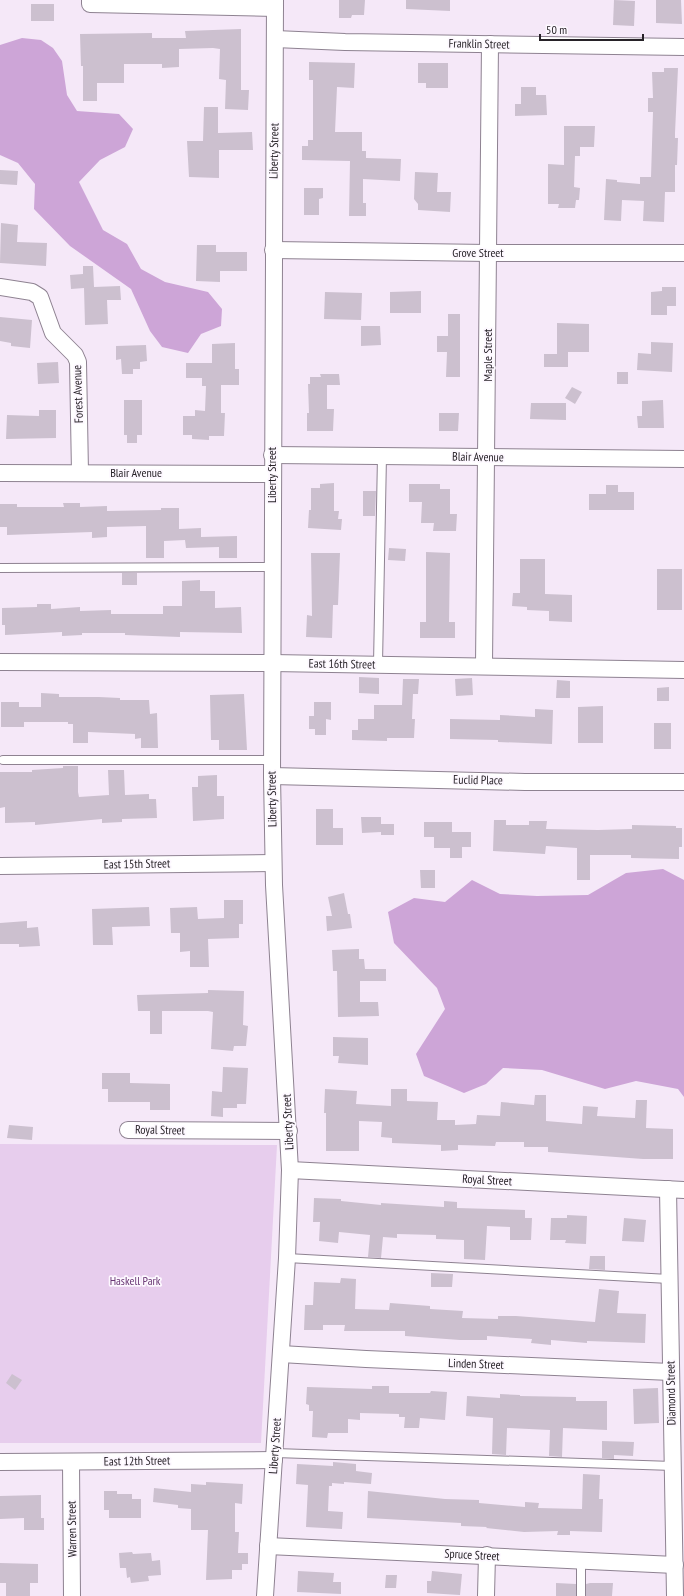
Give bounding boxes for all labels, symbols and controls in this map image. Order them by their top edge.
scale bar [540,16,643,42]
text: 50 m [546,22,567,37]
street label: Franklin Street [448,35,510,52]
street label: Liberty Street [266,122,282,179]
street label: Grove Street [452,245,504,260]
street label: Maple Street [480,328,495,381]
street label: Forest Avenue [69,365,86,423]
street label: Liberty Street [264,446,279,503]
street label: Blair Avenue [452,449,504,464]
street label: Blair Avenue [110,465,162,480]
street label: East 16th Street [309,655,376,672]
street label: Liberty Street [263,770,279,827]
street label: Euclid Place [453,772,503,787]
street label: East 15th Street [104,855,171,872]
street label: Liberty Street [279,1093,296,1150]
street label: Royal Street [135,1122,186,1137]
street label: Royal Street [462,1171,513,1188]
park label: Haskell Park [110,1273,161,1288]
street label: Linden Street [448,1355,505,1372]
street label: Diamond Street [662,1360,679,1425]
street label: Liberty Street [265,1417,284,1474]
street label: East 12th Street [104,1452,171,1469]
street label: Warren Street [63,1500,79,1557]
street label: Spruce Street [444,1546,501,1563]

